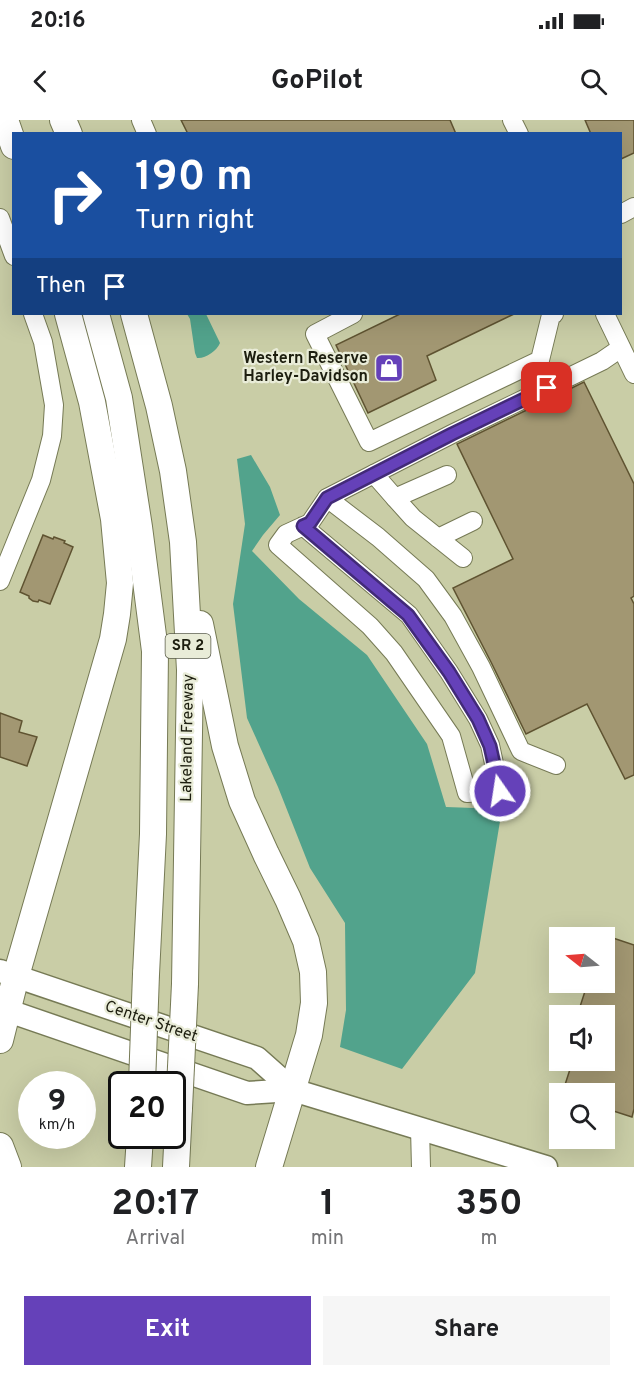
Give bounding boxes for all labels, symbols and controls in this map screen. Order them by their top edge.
text: 20:16 [30,8,86,35]
text: GoPilot [271,64,363,98]
icon: back [24,65,57,98]
icon: search [577,65,610,98]
text: 190 m [135,152,253,205]
icon: right [36,156,114,234]
text: Turn right [135,204,254,238]
icon: arrive [98,270,131,303]
text: Then [36,273,86,300]
place label: Western Reserve Harley-Davidson [243,349,368,387]
shop icon: Western Reserve Harley-Davidson [373,352,405,384]
pin [521,362,572,413]
icon: arrive [530,371,563,404]
road number: SR 2 [166,634,210,658]
street label: Lakeland Freeway [177,674,199,802]
position arrow [468,759,532,823]
north arrow [549,927,615,993]
map controls [549,927,615,1149]
street label: Center Street [102,997,200,1047]
button: sound [549,1005,615,1071]
speed limit sign: 20 [108,1071,186,1149]
button: search [549,1083,615,1149]
text: 9 [48,1084,66,1121]
text: km/h [39,1116,75,1135]
text: 20:17 [111,1182,199,1228]
text: 1 [320,1182,335,1228]
text: 350 [455,1182,523,1228]
text: Arrival [126,1226,185,1252]
text: min [311,1226,344,1252]
text: m [481,1226,498,1252]
button: Exit [24,1296,311,1365]
button: Share [323,1296,610,1365]

